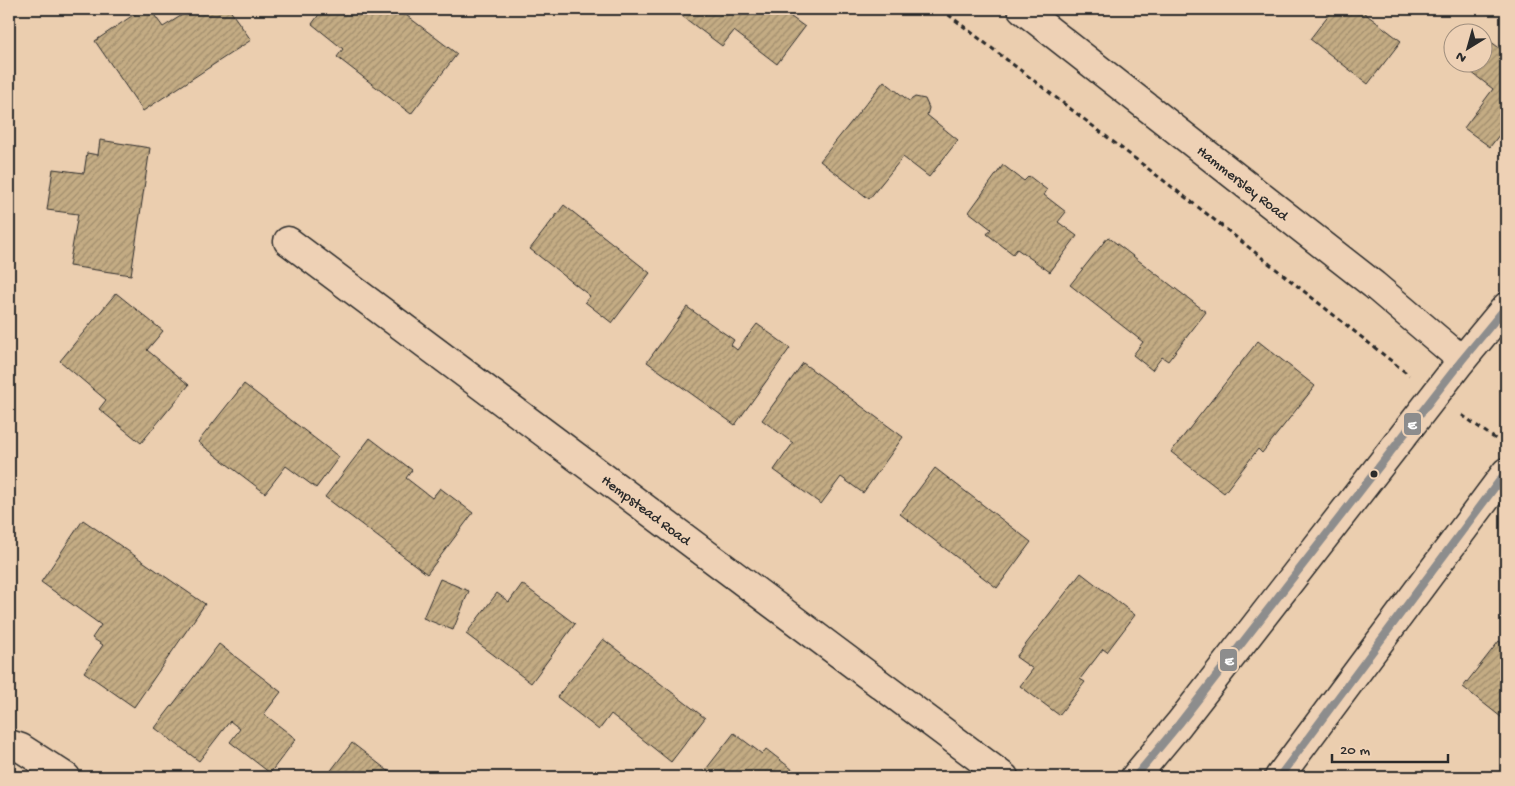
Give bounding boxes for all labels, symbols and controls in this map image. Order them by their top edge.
north arrow [1442,22,1492,72]
text: N [1453,47,1470,66]
street label: Hammersley Road [1192,142,1292,226]
line badge: E [1403,412,1422,436]
text: E [1408,418,1418,435]
unlabelled marker [1369,469,1379,479]
street label: Hempstead Road [597,472,695,551]
line badge: E [1219,648,1238,672]
text: E [1225,654,1235,671]
scale bar [1332,731,1449,763]
text: 20 m [1340,742,1370,760]

